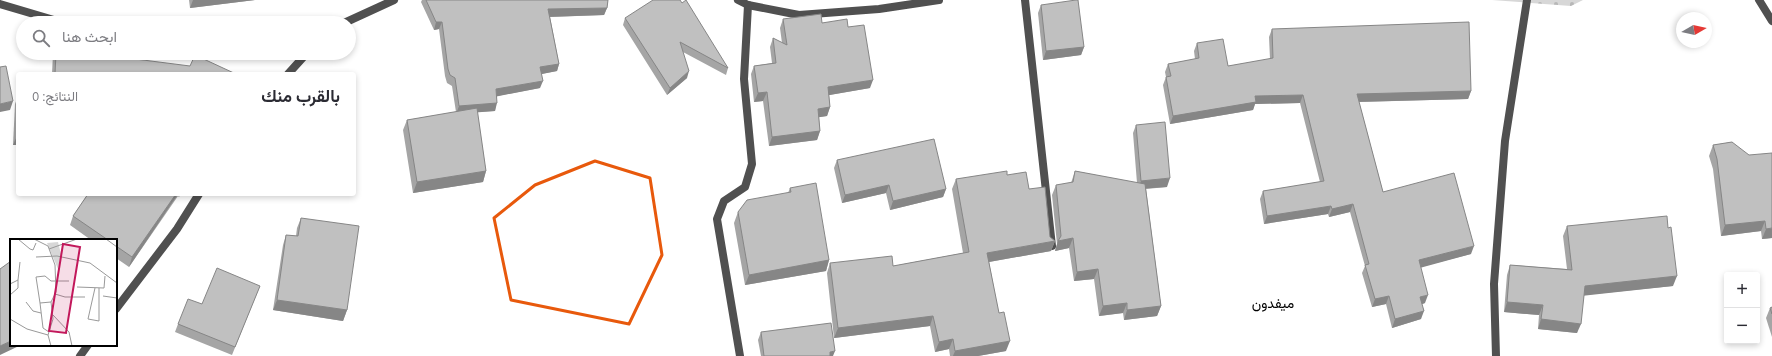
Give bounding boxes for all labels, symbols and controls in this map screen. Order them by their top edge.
north arrow [1676,12,1712,48]
search box [16,16,356,60]
icon: search [30,27,52,49]
text: ابحث هنا [62,28,117,45]
text: بالقرب منك [261,86,340,105]
text: النتائج: 0 [32,89,78,103]
inset map [10,239,117,346]
map controls [1724,272,1760,344]
button: + [1724,272,1760,308]
district label: ميفدون [1252,295,1294,312]
button: − [1724,308,1760,344]

